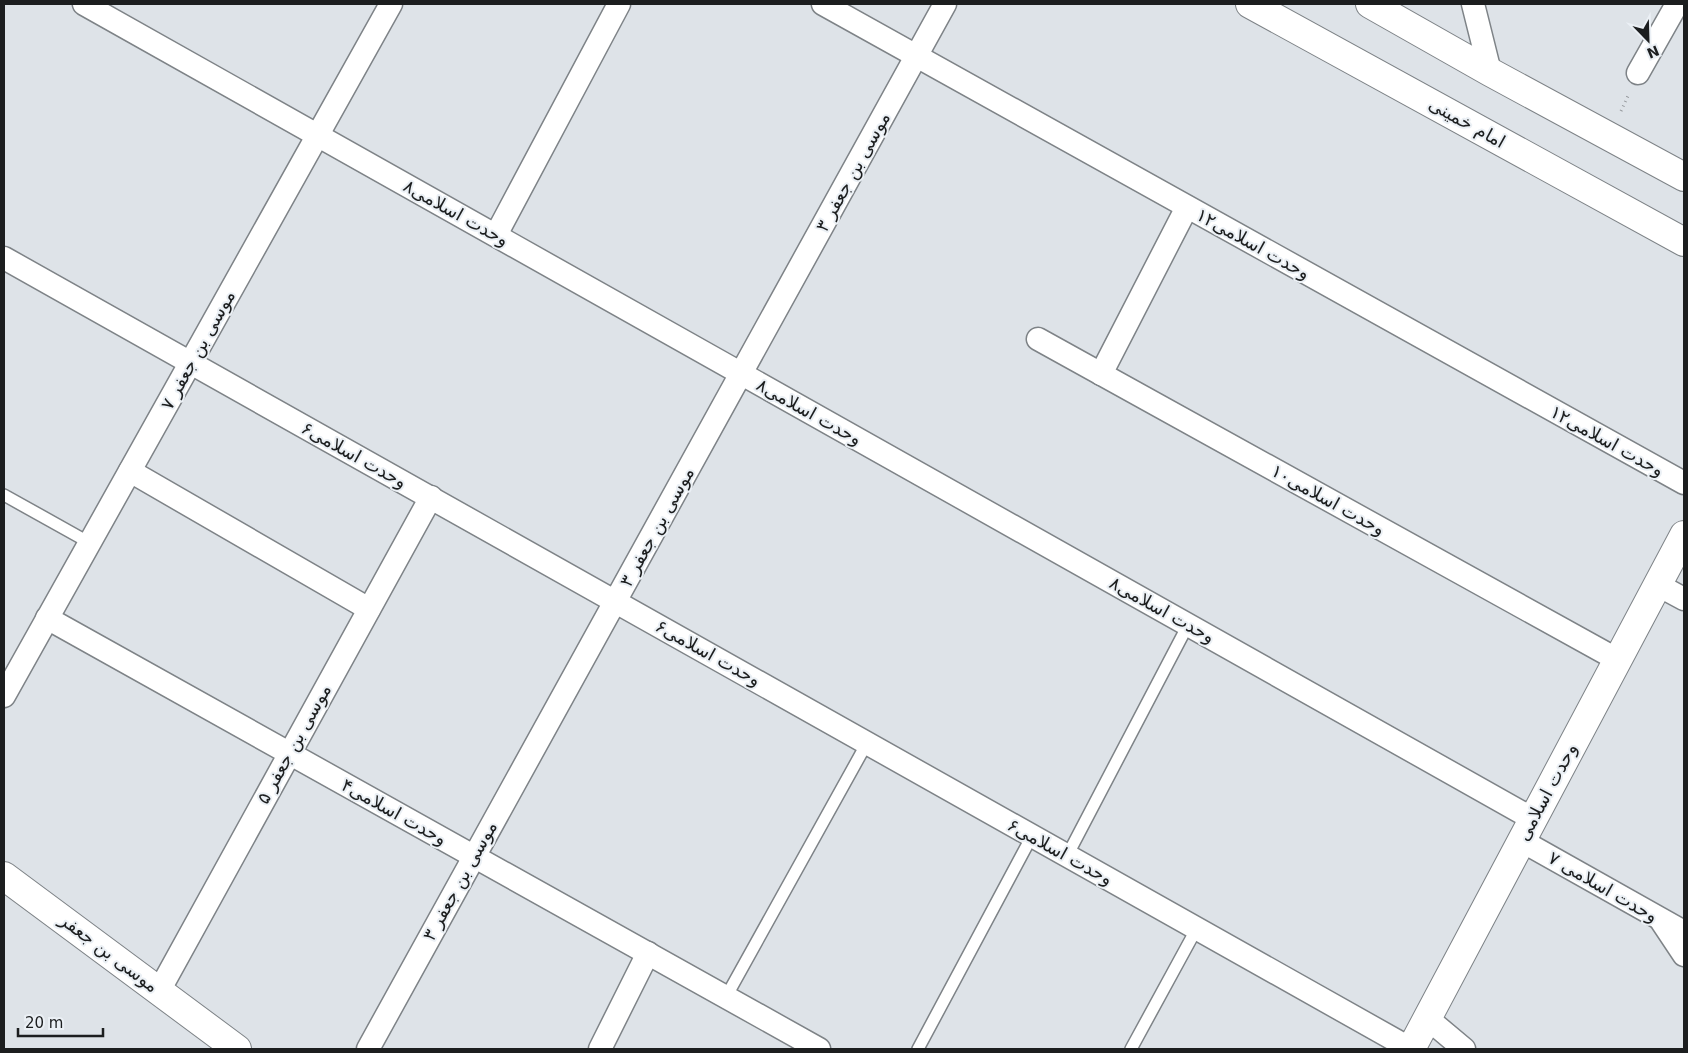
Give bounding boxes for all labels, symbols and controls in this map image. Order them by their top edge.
north arrow [1623,15,1673,65]
text: N [1645,42,1662,62]
street label: امام خمینی [1425,93,1509,152]
street label: موسی بن جعفر ۳ [811,108,895,236]
street label: وحدت اسلامی۸ [399,175,513,251]
street label: وحدت اسلامی۱۲ [1192,204,1314,284]
street label: موسی بن جعفر ۷ [156,286,240,414]
street label: وحدت اسلامی۸ [752,374,866,450]
street label: وحدت اسلامی۱۲ [1546,401,1668,481]
street label: وحدت اسلامی۶ [297,417,411,493]
street label: وحدت اسلامی۱۰ [1267,460,1389,540]
street label: موسی بن جعفر ۳ [615,463,699,591]
street label: وحدت اسلامی۸ [1105,572,1219,648]
street label: وحدت اسلامی۶ [651,615,765,691]
street label: موسی بن جعفر ۵ [252,680,336,808]
street label: وحدت اسلامی [1512,739,1582,845]
street label: وحدت اسلامی۴ [337,774,451,850]
street label: وحدت اسلامی۶ [1003,814,1117,890]
street label: موسی بن جعفر ۳ [418,817,502,945]
street label: وحدت اسلامی ۷ [1544,847,1662,927]
street label: موسی بن جعفر [54,908,163,997]
scale bar [18,1006,102,1038]
text: 20 m [25,1014,63,1032]

